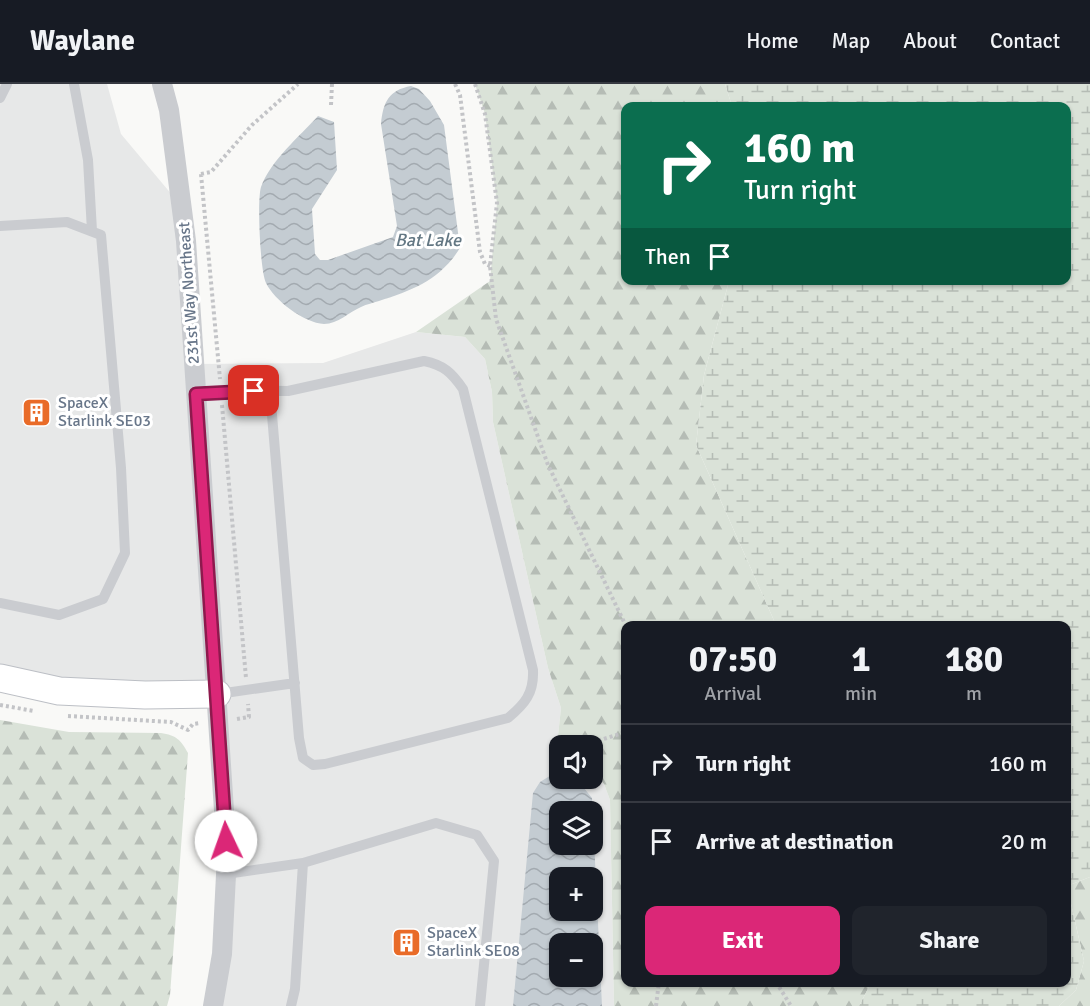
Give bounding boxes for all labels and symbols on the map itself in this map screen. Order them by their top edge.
street label: 231st Way Northeast [174,221,204,365]
water label: Bat Lake [395,229,462,251]
pin [228,365,279,416]
place label: SpaceX Starlink SE03 [58,393,151,431]
building icon: SpaceX Starlink SE03 [21,396,53,428]
position arrow [194,809,258,873]
place label: SpaceX Starlink SE08 [427,923,520,961]
building icon: SpaceX Starlink SE08 [390,926,422,958]

